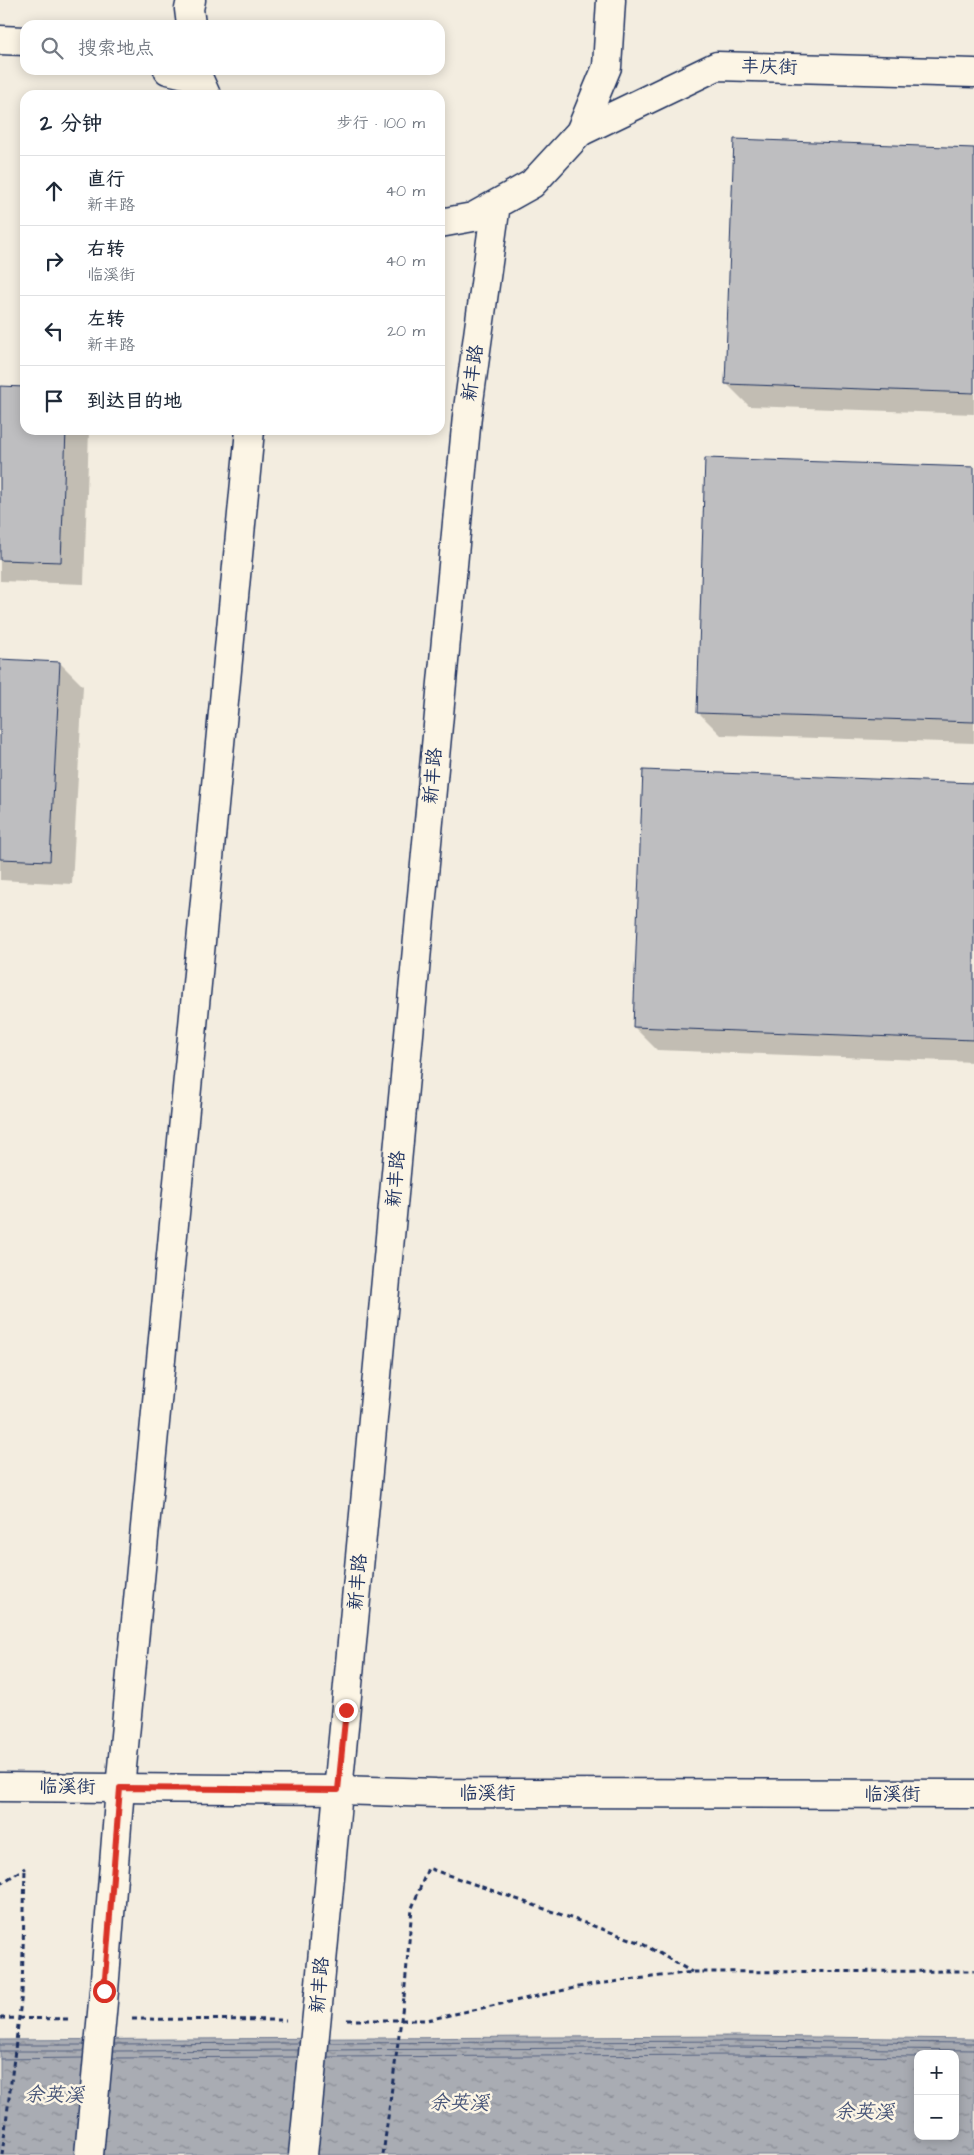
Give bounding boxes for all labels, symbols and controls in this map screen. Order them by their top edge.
search box [20,20,445,75]
icon: search [38,34,66,62]
text: 搜索地点 [78,35,154,62]
street label: 丰庆街 [740,53,798,81]
text: 2 分钟 [40,109,102,138]
text: 步行 · 100 m [337,112,425,134]
text: 直行 [87,166,125,193]
icon: ahead [40,177,68,205]
text: 40 m [385,180,425,202]
text: 新丰路 [87,194,135,216]
text: 右转 [87,236,125,263]
icon: right [40,247,68,275]
text: 40 m [385,250,425,272]
text: 临溪街 [87,264,135,286]
text: 左转 [87,306,125,333]
icon: left [40,317,68,345]
text: 20 m [387,320,425,342]
text: 新丰路 [87,334,135,356]
street label: 新丰路 [456,343,490,403]
icon: arrive [40,387,68,415]
text: 到达目的地 [87,388,182,415]
street label: 新丰路 [417,746,449,806]
street label: 新丰路 [380,1149,412,1209]
street label: 新丰路 [342,1552,374,1612]
route end [335,1699,358,1722]
street label: 临溪街 [38,1773,96,1801]
street label: 临溪街 [458,1780,516,1807]
street label: 临溪街 [863,1781,921,1808]
street label: 新丰路 [304,1955,336,2015]
route start [93,1980,116,2003]
map controls [914,2050,959,2140]
button: + [914,2050,959,2095]
water label: 余英溪 [24,2080,85,2110]
water label: 余英溪 [429,2088,490,2118]
button: − [914,2095,959,2140]
water label: 余英溪 [834,2097,895,2127]

